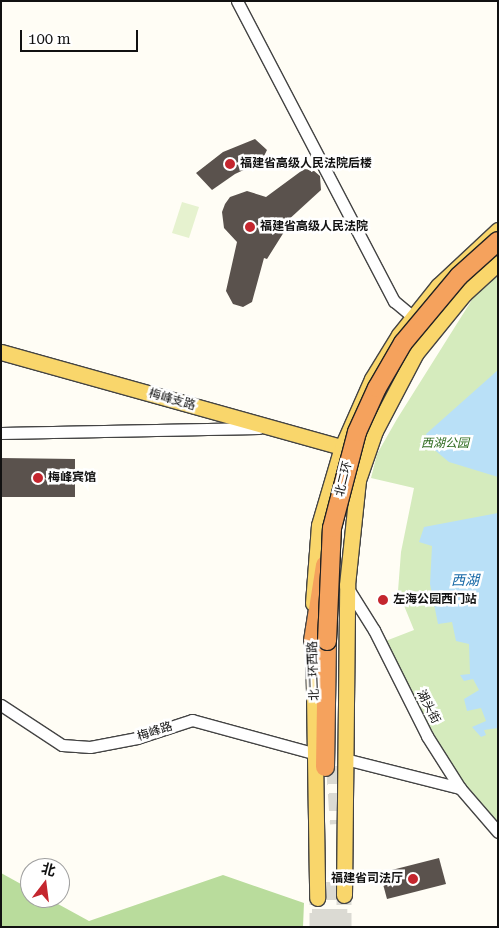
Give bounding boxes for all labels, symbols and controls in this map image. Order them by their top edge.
scale bar [22,20,140,52]
text: 100 m [28,30,71,48]
place label: 福建省高级人民法院后楼 [240,157,372,171]
marker: 福建省高级人民法院后楼 [224,158,236,170]
place label: 福建省高级人民法院 [260,220,368,234]
marker: 福建省高级人民法院 [244,221,256,233]
street label: 梅峰支路 [147,386,197,414]
park label: 西湖公园 [421,437,469,451]
street label: 北二环 [333,460,355,498]
place label: 梅峰宾馆 [48,471,96,485]
marker: 梅峰宾馆 [32,472,44,484]
water label: 西湖 [451,572,479,588]
place label: 左海公园西门站 [393,593,477,607]
marker: 左海公园西门站 [377,594,389,606]
street label: 北二环西路 [306,641,322,701]
street label: 湖头街 [413,688,443,726]
street label: 梅峰路 [136,720,174,744]
north arrow [20,858,70,908]
text: 北 [40,860,57,879]
place label: 福建省司法厅 [331,872,403,886]
marker: 福建省司法厅 [407,873,419,885]

